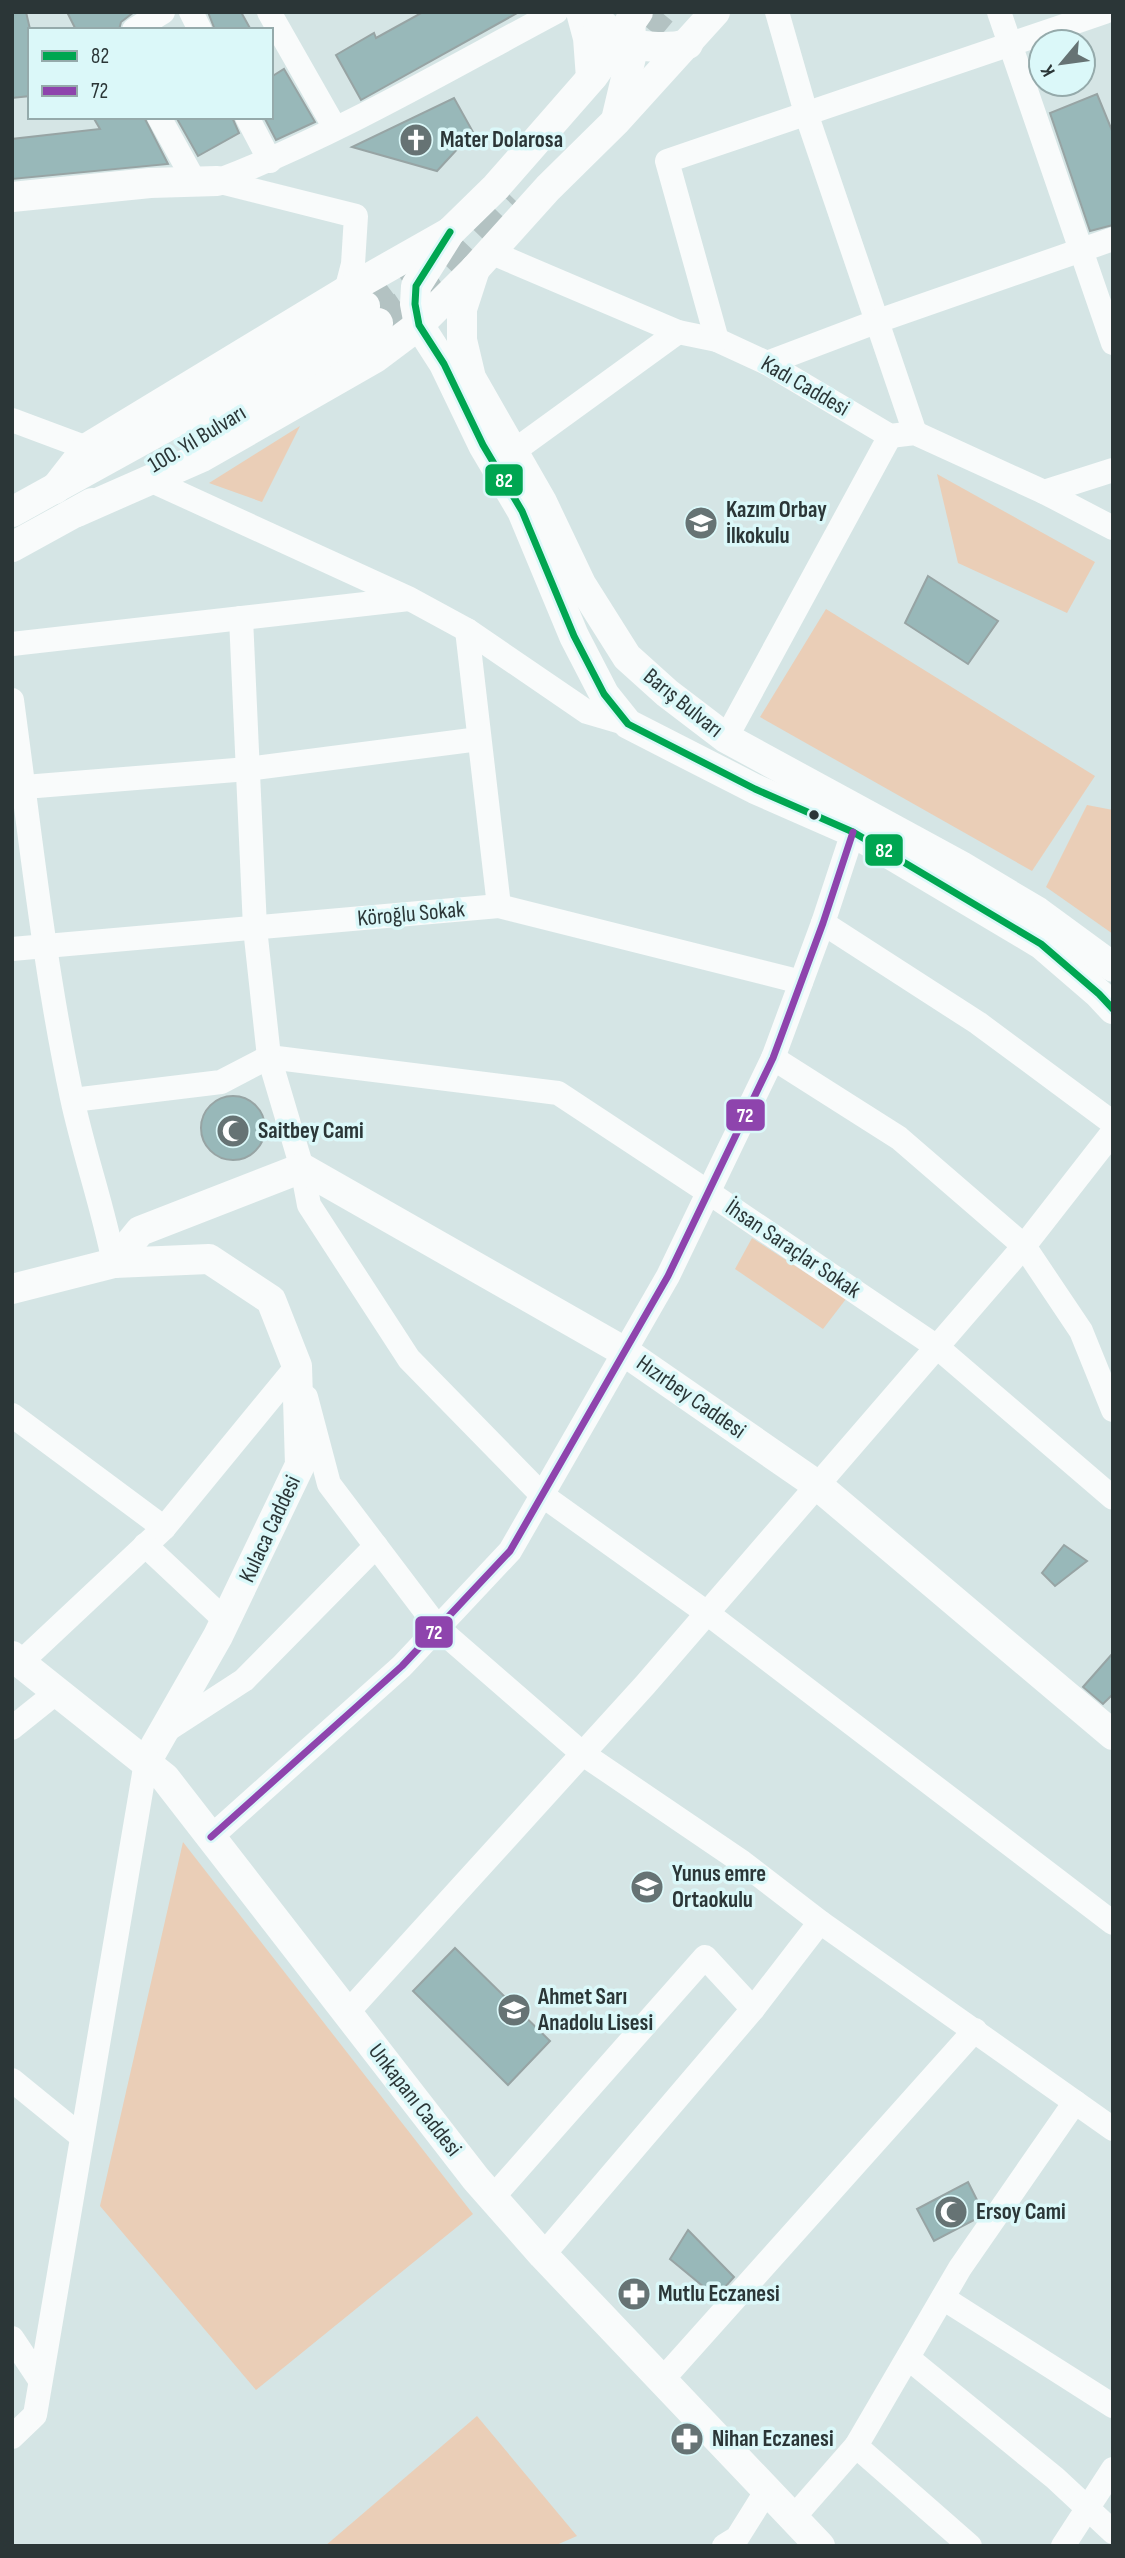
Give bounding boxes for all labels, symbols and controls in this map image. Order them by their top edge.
legend [28,28,273,119]
north arrow [1027,28,1097,98]
text: 82 [91,44,109,69]
text: K [1036,60,1061,80]
text: 72 [91,79,108,104]
church icon: Mater Dolarosa [397,121,435,159]
place label: Mater Dolarosa [440,126,563,154]
street label: Kadı Caddesi [756,350,854,422]
street label: 100. Yıl Bulvarı [143,399,251,479]
line badge: 82 [484,463,524,497]
text: 82 [495,470,513,493]
place label: Kazım Orbay İlkokulu [726,496,827,550]
school or university icon: Kazım Orbay İlkokulu [682,504,720,542]
street label: Barış Bulvarı [638,662,728,744]
unlabelled marker [807,808,821,822]
line badge: 82 [864,833,904,867]
text: 82 [875,840,893,863]
street label: Köroğlu Sokak [356,895,466,933]
line badge: 72 [725,1098,766,1132]
text: 72 [737,1105,753,1128]
mosque icon: Saitbey Cami [214,1112,252,1150]
place label: Saitbey Cami [258,1117,364,1145]
street label: İhsan Saraçlar Sokak [720,1193,866,1305]
street label: Hızırbey Caddesi [631,1349,751,1445]
street label: Kulaca Caddesi [233,1471,307,1587]
line badge: 72 [414,1615,454,1649]
text: 72 [426,1622,442,1645]
place label: Yunus emre Ortaokulu [672,1860,766,1914]
school or university icon: Yunus emre Ortaokulu [628,1868,666,1906]
place label: Ahmet Sarı Anadolu Lisesi [537,1983,653,2037]
school or university icon: Ahmet Sarı Anadolu Lisesi [495,1991,533,2029]
street label: Unkapanı Caddesi [362,2038,468,2162]
mosque icon: Ersoy Cami [932,2193,970,2231]
place label: Ersoy Cami [976,2198,1066,2226]
pharmacy icon: Mutlu Eczanesi [615,2275,653,2313]
place label: Mutlu Eczanesi [658,2280,780,2308]
pharmacy icon: Nihan Eczanesi [668,2420,706,2458]
place label: Nihan Eczanesi [712,2425,834,2453]

